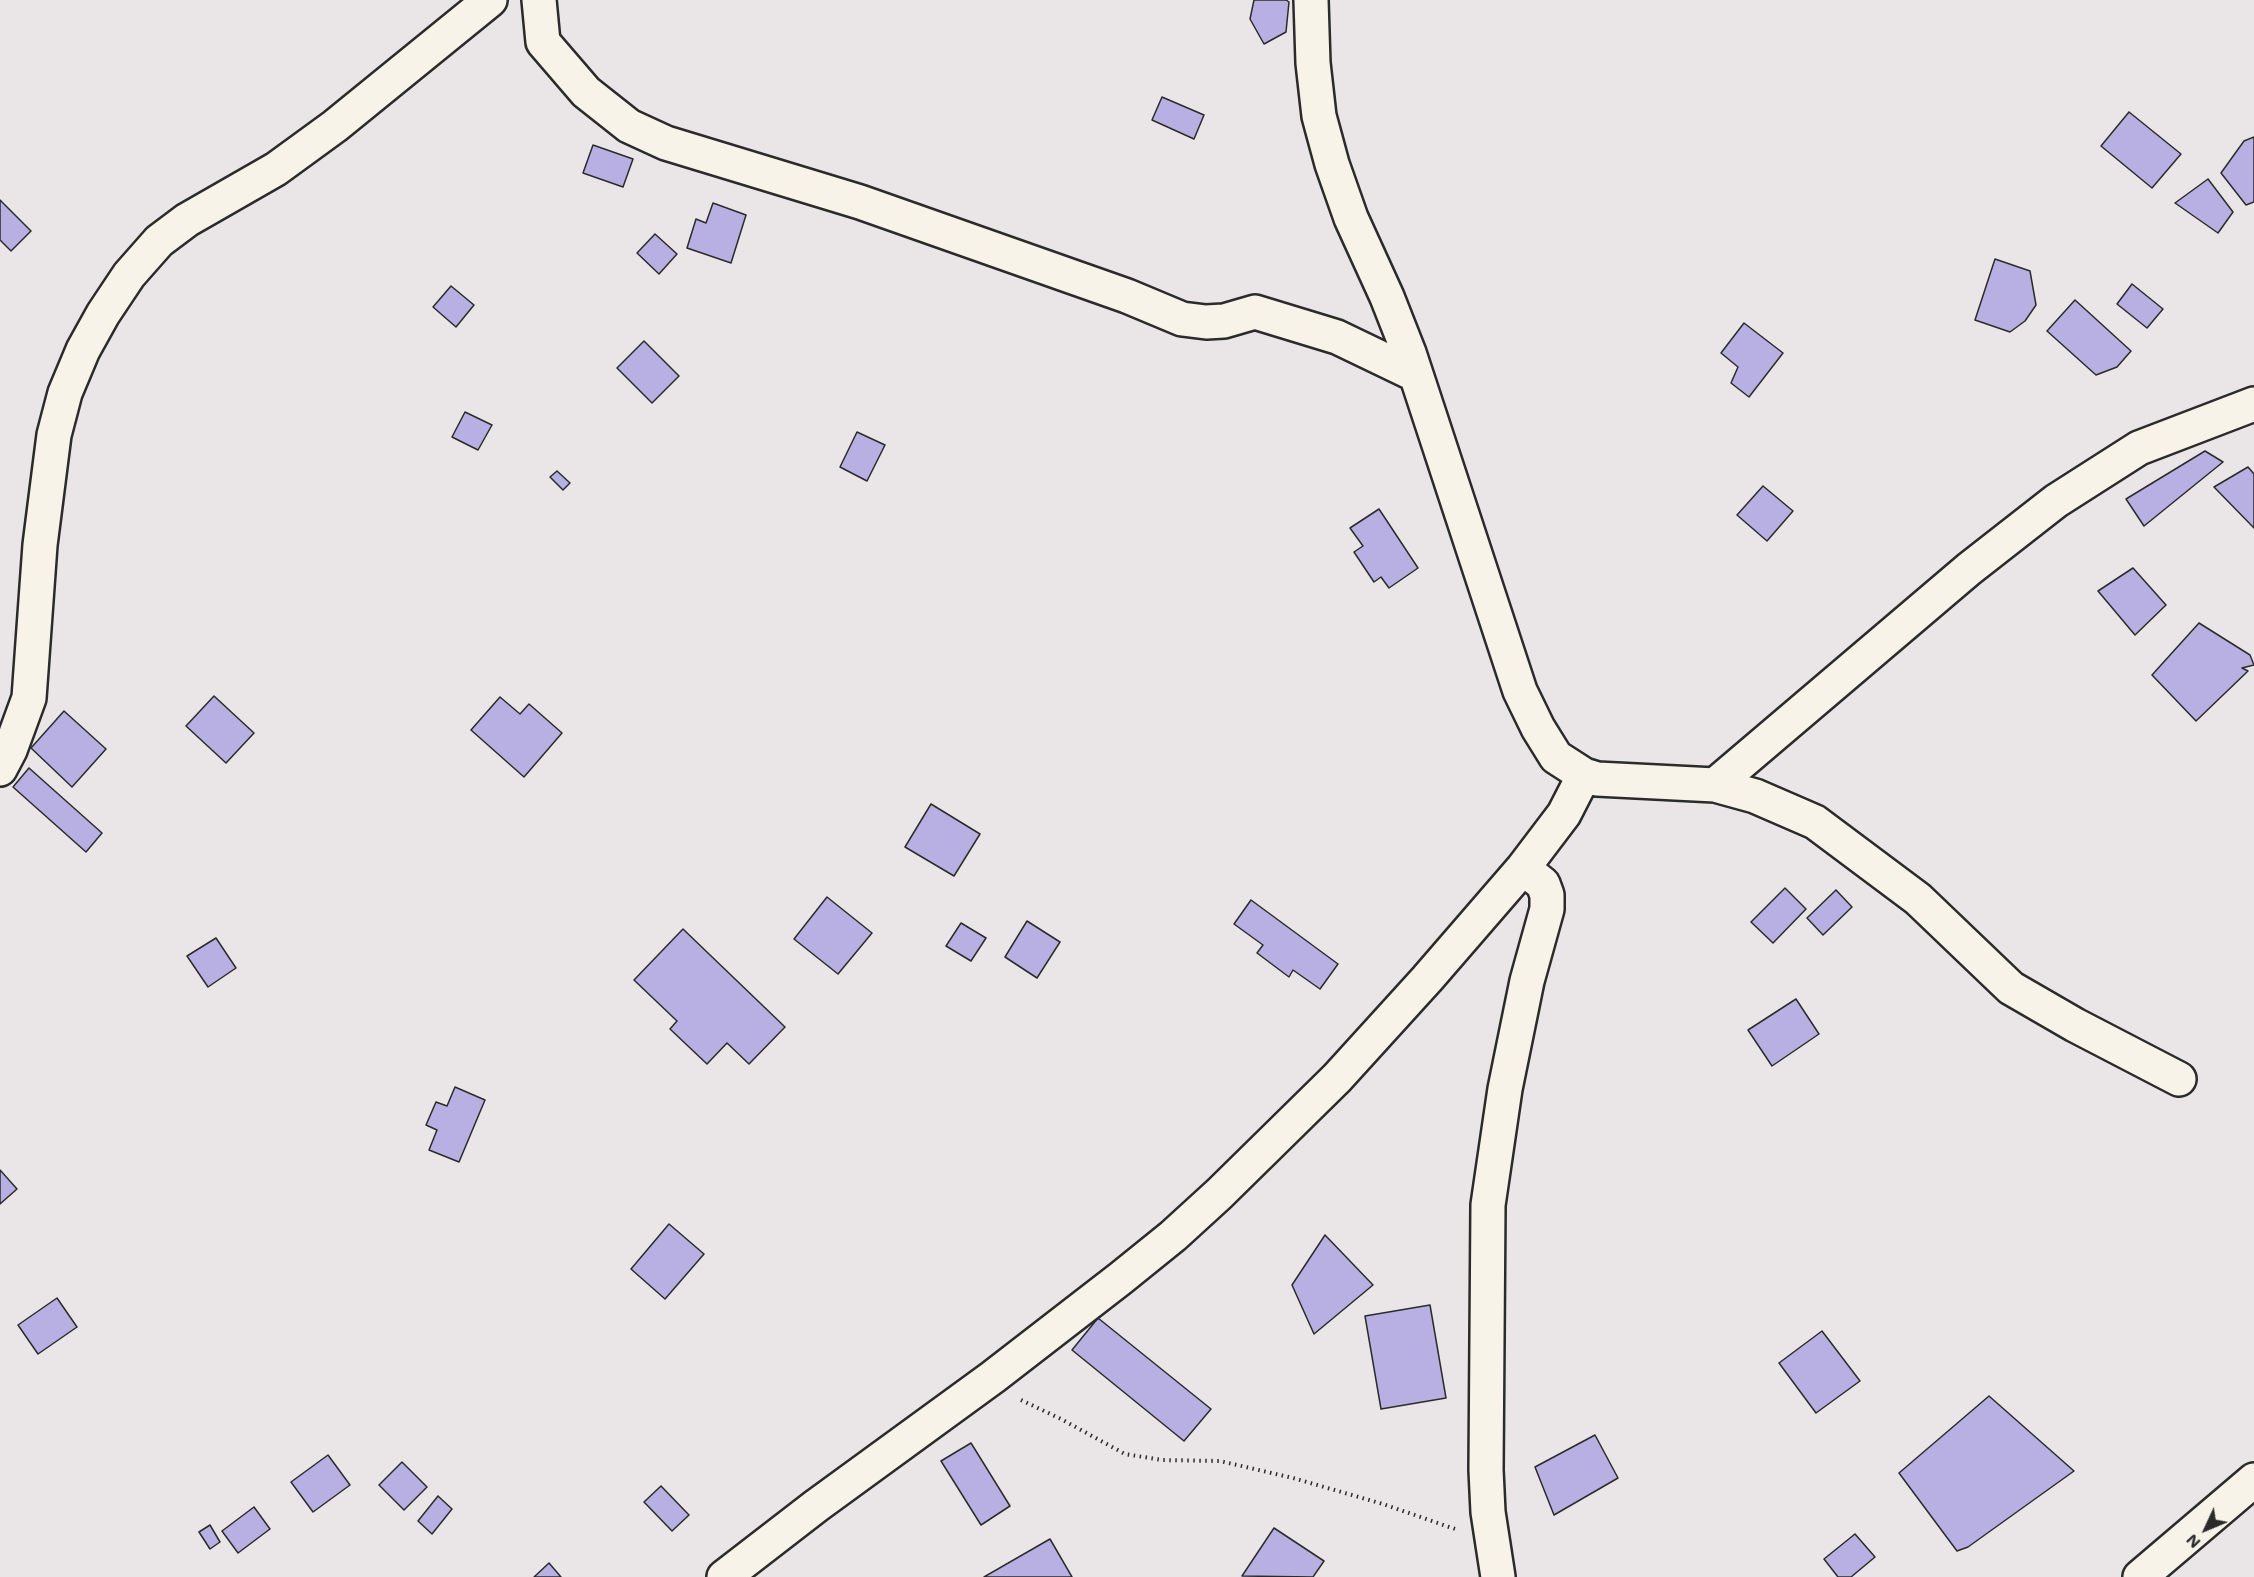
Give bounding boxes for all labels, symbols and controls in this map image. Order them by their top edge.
north arrow [2176,1499,2236,1559]
text: N [2181,1530,2204,1554]

